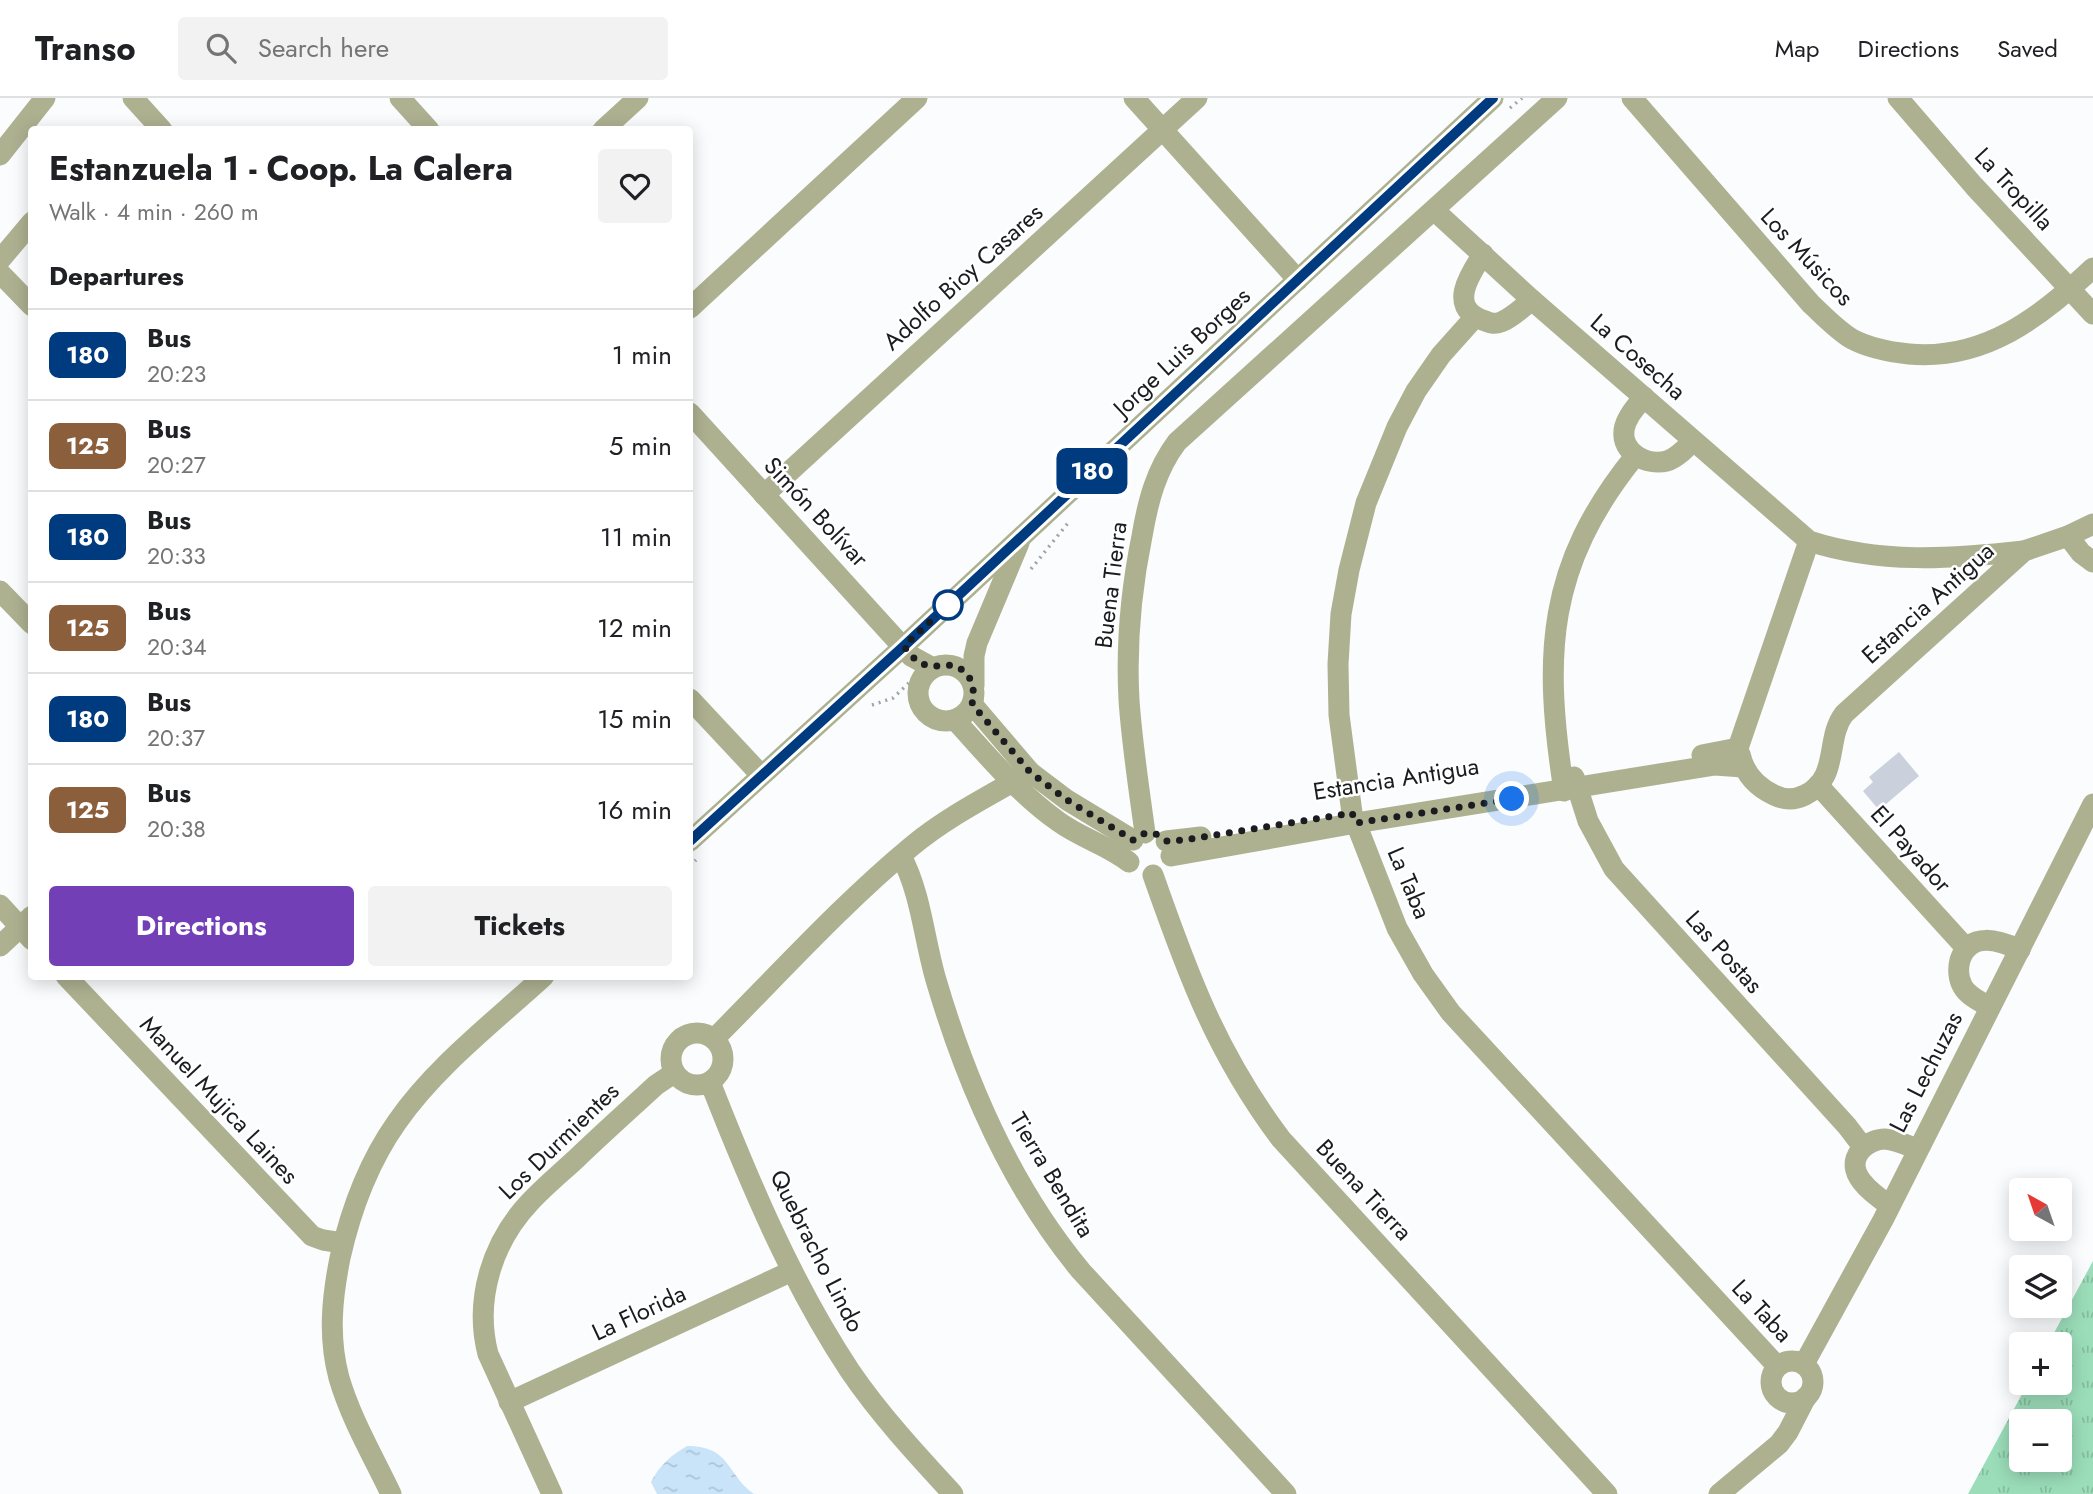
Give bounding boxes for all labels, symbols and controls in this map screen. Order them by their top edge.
search box [178,17,668,80]
text: Transo [35,25,136,72]
icon: search [202,29,240,67]
text: Search here [258,29,389,67]
text: Map [1775,31,1820,66]
text: Directions [1858,31,1959,66]
text: Saved [1997,31,2058,66]
street label: La Tropilla [1967,139,2062,238]
text: Estanzuela 1 - Coop. La Calera [49,145,513,192]
button: heart [598,149,672,223]
text: Walk · 4 min · 260 m [49,195,259,229]
street label: Adolfo Bioy Casares [875,195,1050,358]
street label: Los Músicos [1753,200,1862,314]
text: Departures [49,257,184,295]
street label: Jorge Luis Borges [1103,279,1258,427]
street label: La Cosecha [1583,305,1694,408]
text: Bus [147,319,191,357]
text: 1 min [612,336,672,374]
text: 180 [66,337,109,372]
text: 20:23 [147,357,206,391]
text: Bus [147,410,191,448]
text: 5 min [609,427,672,465]
text: 125 [66,428,109,463]
text: 20:27 [147,448,206,482]
line badge: 180 [1052,448,1132,494]
street label: Simón Bolívar [756,449,877,575]
text: 180 [1070,453,1114,488]
text: Bus [147,501,191,539]
text: 11 min [600,518,672,556]
text: 180 [66,519,109,554]
street label: Buena Tierra [1085,520,1136,650]
street label: Estancia Antigua [1854,534,2002,672]
text: 20:33 [147,539,206,573]
unlabelled marker [933,590,963,620]
text: Bus [147,592,191,630]
text: 12 min [597,609,672,647]
text: 125 [66,610,109,645]
text: 20:34 [147,630,207,664]
text: Bus [147,683,191,721]
text: 15 min [597,700,672,738]
text: 180 [66,701,109,736]
text: 20:37 [147,721,205,755]
street label: Estancia Antigua [1310,748,1481,809]
text: Bus [147,774,191,812]
your location [1494,781,1529,816]
text: 16 min [597,791,672,829]
text: 125 [66,792,109,827]
street label: El Payador [1863,797,1961,901]
text: 20:38 [147,812,206,846]
street label: La Taba [1379,841,1440,924]
button: Directions [49,886,354,966]
button: Tickets [368,886,672,966]
street label: Las Postas [1677,902,1771,1001]
street label: Las Lechuzas [1880,1005,1971,1138]
street label: Manuel Mujica Laines [132,1008,307,1192]
street label: Los Durmientes [491,1074,627,1207]
street label: Tierra Bendita [1001,1105,1104,1244]
street label: Buena Tierra [1308,1131,1421,1248]
street label: Quebracho Lindo [761,1163,873,1338]
north arrow [2009,1178,2072,1241]
map controls [2009,1178,2072,1472]
button: layers [2009,1255,2072,1318]
street label: La Taba [1724,1271,1801,1350]
street label: La Florida [586,1276,691,1350]
button: + [2009,1332,2072,1395]
button: − [2009,1409,2072,1472]

